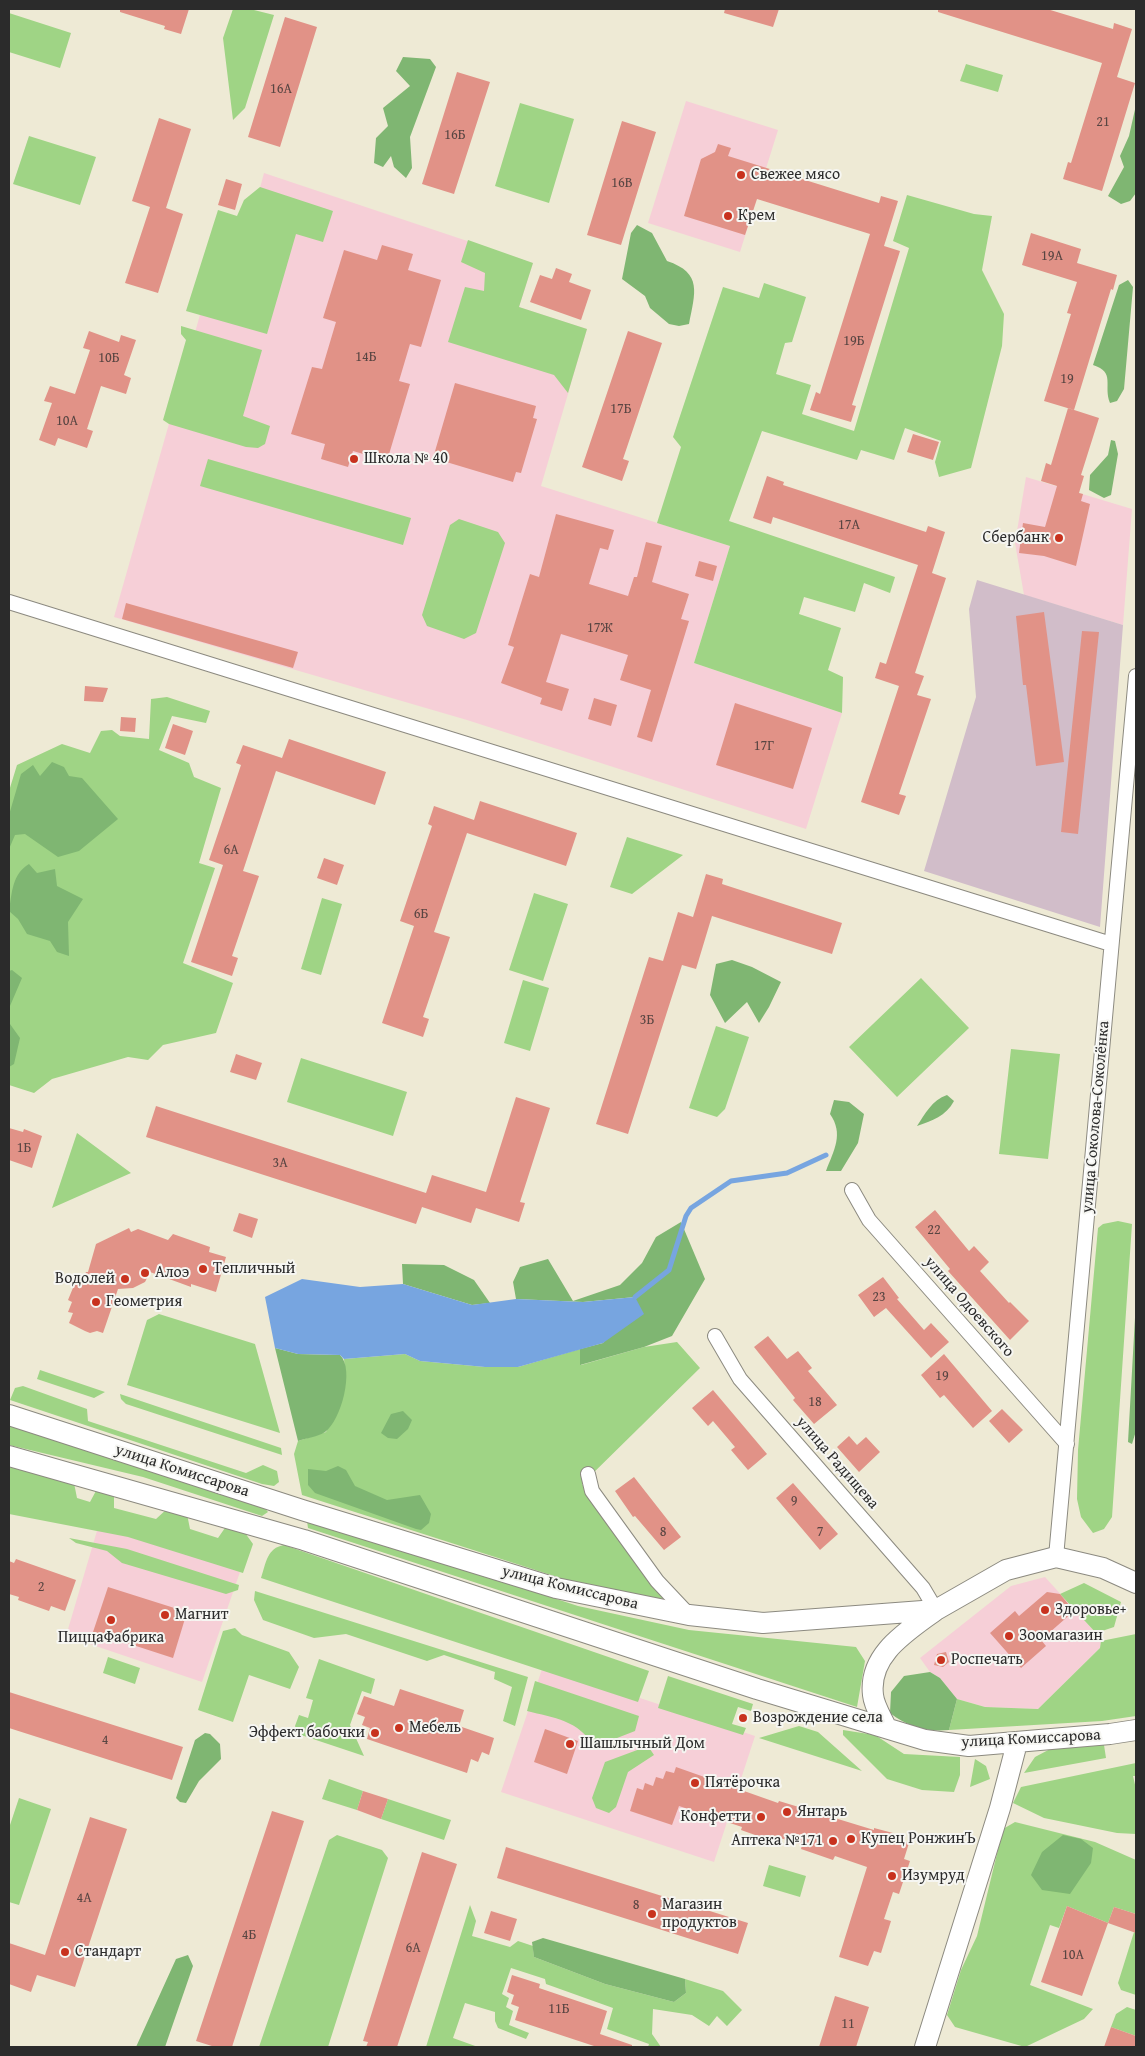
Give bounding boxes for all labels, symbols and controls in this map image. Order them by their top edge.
house number: 16А [270,81,292,97]
house number: 21 [1096,114,1110,130]
house number: 16Б [444,127,466,143]
place label: Свежее мясо [751,165,840,185]
marker: Свежее мясо [735,169,747,181]
house number: 16В [611,175,633,191]
place label: Крем [738,206,775,226]
marker: Крем [722,210,734,222]
house number: 19А [1041,248,1063,264]
house number: 19Б [843,333,865,349]
house number: 14Б [355,349,377,365]
house number: 10Б [98,350,120,366]
house number: 19 [1060,371,1074,387]
house number: 17Б [610,401,632,417]
house number: 10А [56,413,78,429]
place label: Школа № 40 [364,449,448,469]
marker: Школа № 40 [348,453,360,465]
house number: 17А [838,517,860,533]
place label: Сбербанк [982,528,1049,548]
marker: Сбербанк [1053,532,1065,544]
house number: 17Ж [587,620,613,636]
house number: 17Г [754,738,774,754]
house number: 6А [223,842,239,858]
house number: 6Б [414,906,428,922]
house number: 3Б [640,1012,654,1028]
street label: улица Соколова-Соколёнка [1078,1020,1114,1214]
house number: 1Б [17,1140,31,1156]
house number: 3А [272,1155,288,1171]
house number: 22 [927,1222,941,1238]
street label: улица Одоевского [920,1253,1018,1361]
place label: Тепличный [213,1259,295,1279]
place label: Алоэ [155,1263,189,1283]
marker: Тепличный [197,1263,209,1275]
marker: Алоэ [139,1267,151,1279]
place label: Водолей [55,1269,115,1289]
marker: Водолей [119,1273,131,1285]
house number: 23 [872,1289,886,1305]
place label: Геометрия [106,1292,182,1312]
marker: Геометрия [90,1296,102,1308]
house number: 19 [935,1368,949,1384]
house number: 18 [808,1394,822,1410]
street label: улица Радищева [792,1413,882,1513]
street label: улица Комиссарова [113,1440,251,1502]
house number: 9 [791,1493,797,1509]
house number: 8 [660,1524,666,1540]
house number: 7 [817,1524,823,1540]
street label: улица Комиссарова [500,1562,640,1614]
house number: 2 [38,1579,44,1595]
place label: Здоровье+ [1055,1600,1126,1620]
marker: Здоровье+ [1039,1604,1051,1616]
place label: Магнит [175,1605,228,1625]
marker: Магнит [159,1609,171,1621]
marker: ПиццаФабрика [105,1614,117,1626]
place label: Зоомагазин [1019,1626,1103,1646]
place label: ПиццаФабрика [58,1628,164,1648]
marker: Зоомагазин [1003,1630,1015,1642]
place label: Роспечать [951,1650,1023,1670]
marker: Роспечать [935,1654,947,1666]
place label: Возрождение села [753,1708,883,1728]
marker: Возрождение села [737,1712,749,1724]
place label: Мебель [409,1718,461,1738]
marker: Мебель [393,1722,405,1734]
place label: Эффект бабочки [249,1723,365,1743]
street label: улица Комиссарова [961,1726,1101,1752]
marker: Эффект бабочки [369,1727,381,1739]
house number: 4 [102,1732,108,1748]
place label: Шашлычный Дом [580,1734,705,1754]
marker: Шашлычный Дом [564,1738,576,1750]
place label: Пятёрочка [705,1773,780,1793]
marker: Пятёрочка [689,1777,701,1789]
place label: Янтарь [797,1802,847,1822]
marker: Янтарь [781,1806,793,1818]
place label: Конфетти [681,1807,751,1827]
marker: Конфетти [755,1811,767,1823]
place label: Купец РонжинЪ [861,1829,976,1849]
place label: Аптека №171 [731,1831,823,1851]
marker: Купец РонжинЪ [845,1833,857,1845]
marker: Аптека №171 [827,1835,839,1847]
place label: Изумруд [902,1866,965,1886]
marker: Изумруд [886,1870,898,1882]
house number: 4А [76,1890,92,1906]
place label: Магазин продуктов [662,1895,737,1933]
house number: 8 [633,1897,639,1913]
marker: Магазин продуктов [646,1908,658,1920]
house number: 4Б [242,1927,256,1943]
house number: 6А [405,1940,421,1956]
place label: Стандарт [75,1942,141,1962]
marker: Стандарт [59,1946,71,1958]
house number: 10А [1062,1947,1084,1963]
house number: 11Б [548,2001,570,2017]
house number: 11 [841,2016,855,2032]

